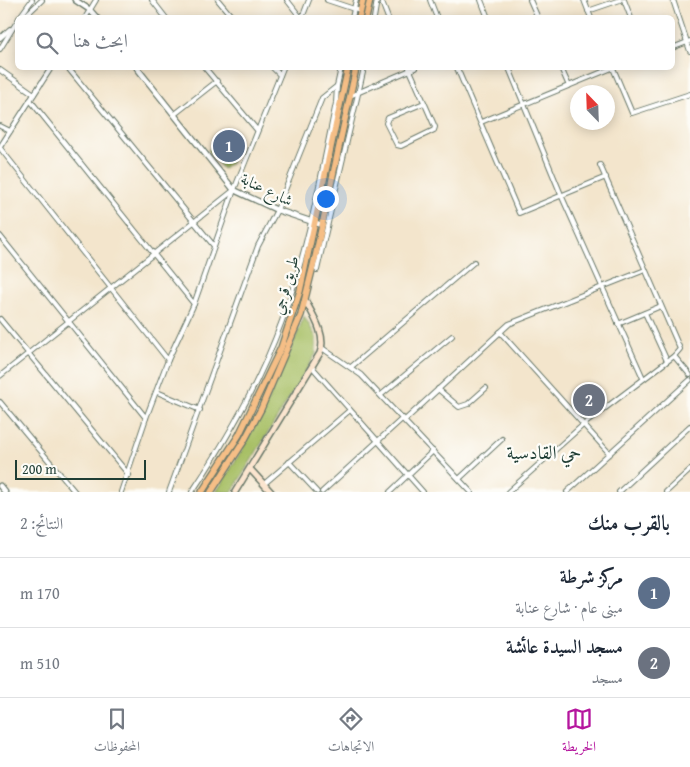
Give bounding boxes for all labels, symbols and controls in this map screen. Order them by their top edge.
search box [15,15,675,70]
text: ابحث هنا [73,26,128,54]
icon: search [33,29,61,57]
north arrow [570,85,615,130]
pin: 1 [213,127,245,165]
street label: شارع عنابة [236,166,297,214]
your location [313,186,339,212]
street label: طريق قرجي [265,253,306,318]
pin: 2 [573,381,605,419]
district label: حي القادسية [506,438,582,468]
scale bar [15,457,146,480]
text: 200 m [22,459,57,479]
text: بالقرب منك [588,507,670,538]
text: النتائج: 2 [20,511,63,535]
text: مركز شرطة [560,562,623,590]
text: 170 m [20,581,60,605]
text: 1 [650,581,658,605]
text: مبنى عام · شارع عنابة [515,595,623,619]
text: مسجد السيدة عائشة [506,632,623,660]
text: 510 m [20,651,60,675]
text: 2 [650,651,658,675]
text: مسجد [592,665,623,689]
tab: المحفوظات [94,705,140,760]
tab: الاتجاهات [328,705,374,760]
tab: الخريطة [562,705,596,760]

